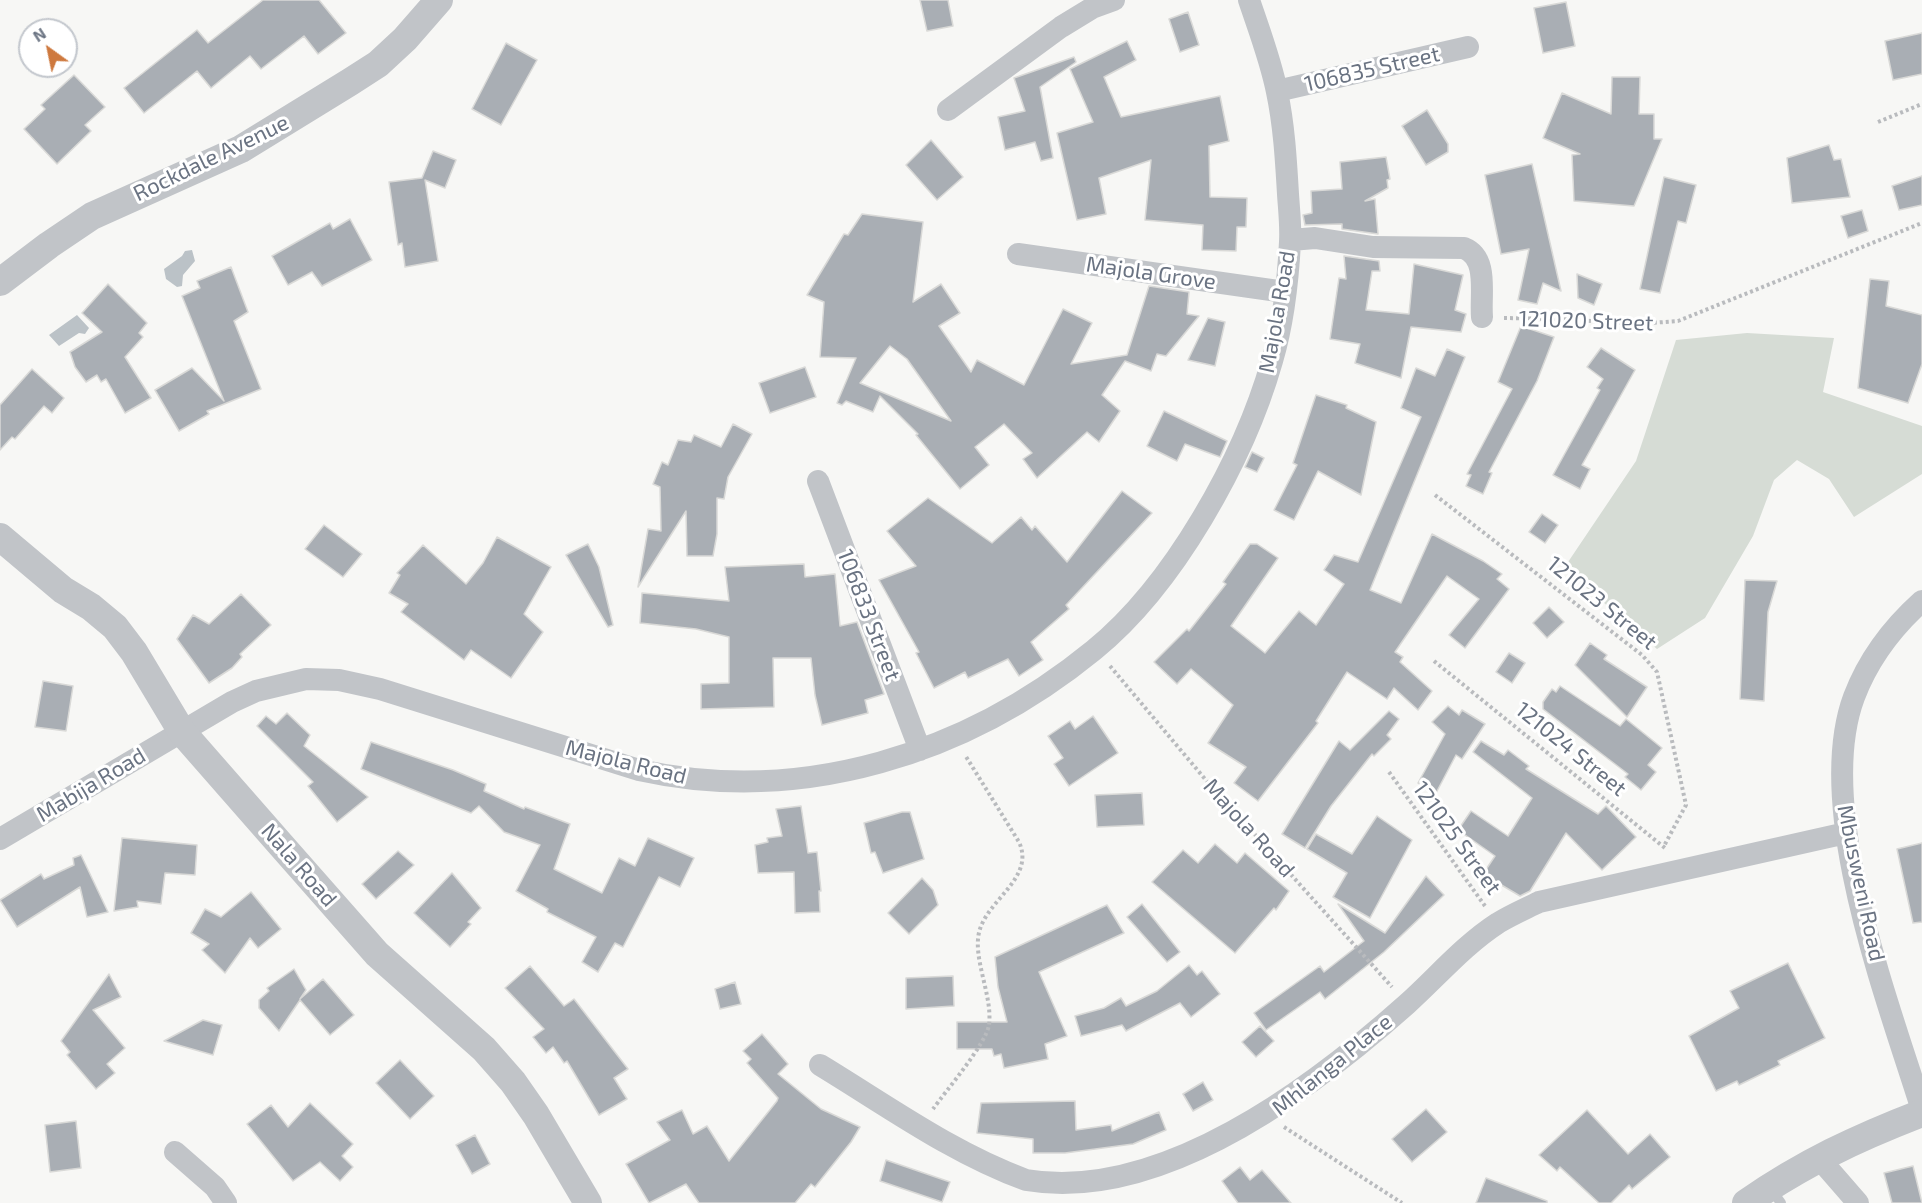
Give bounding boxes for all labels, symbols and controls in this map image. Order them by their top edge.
north arrow [18,18,78,78]
text: N [29,23,49,45]
street label: 106835 Street [1302,41,1442,97]
street label: Rockdale Avenue [129,109,293,207]
street label: Majola Road [1253,249,1301,375]
street label: Majola Grove [1084,251,1218,295]
street label: 121020 Street [1518,305,1654,337]
street label: 106833 Street [832,546,906,684]
street label: 121023 Street [1542,551,1662,655]
street label: 121024 Street [1510,696,1632,802]
street label: Majola Road [563,734,689,790]
street label: Mabija Road [32,742,150,828]
street label: Majola Road [1198,773,1300,883]
street label: 121025 Street [1407,776,1507,900]
street label: Mbusweni Road [1832,802,1890,964]
street label: Nala Road [256,818,342,912]
street label: Mhlanga Place [1267,1009,1397,1121]

